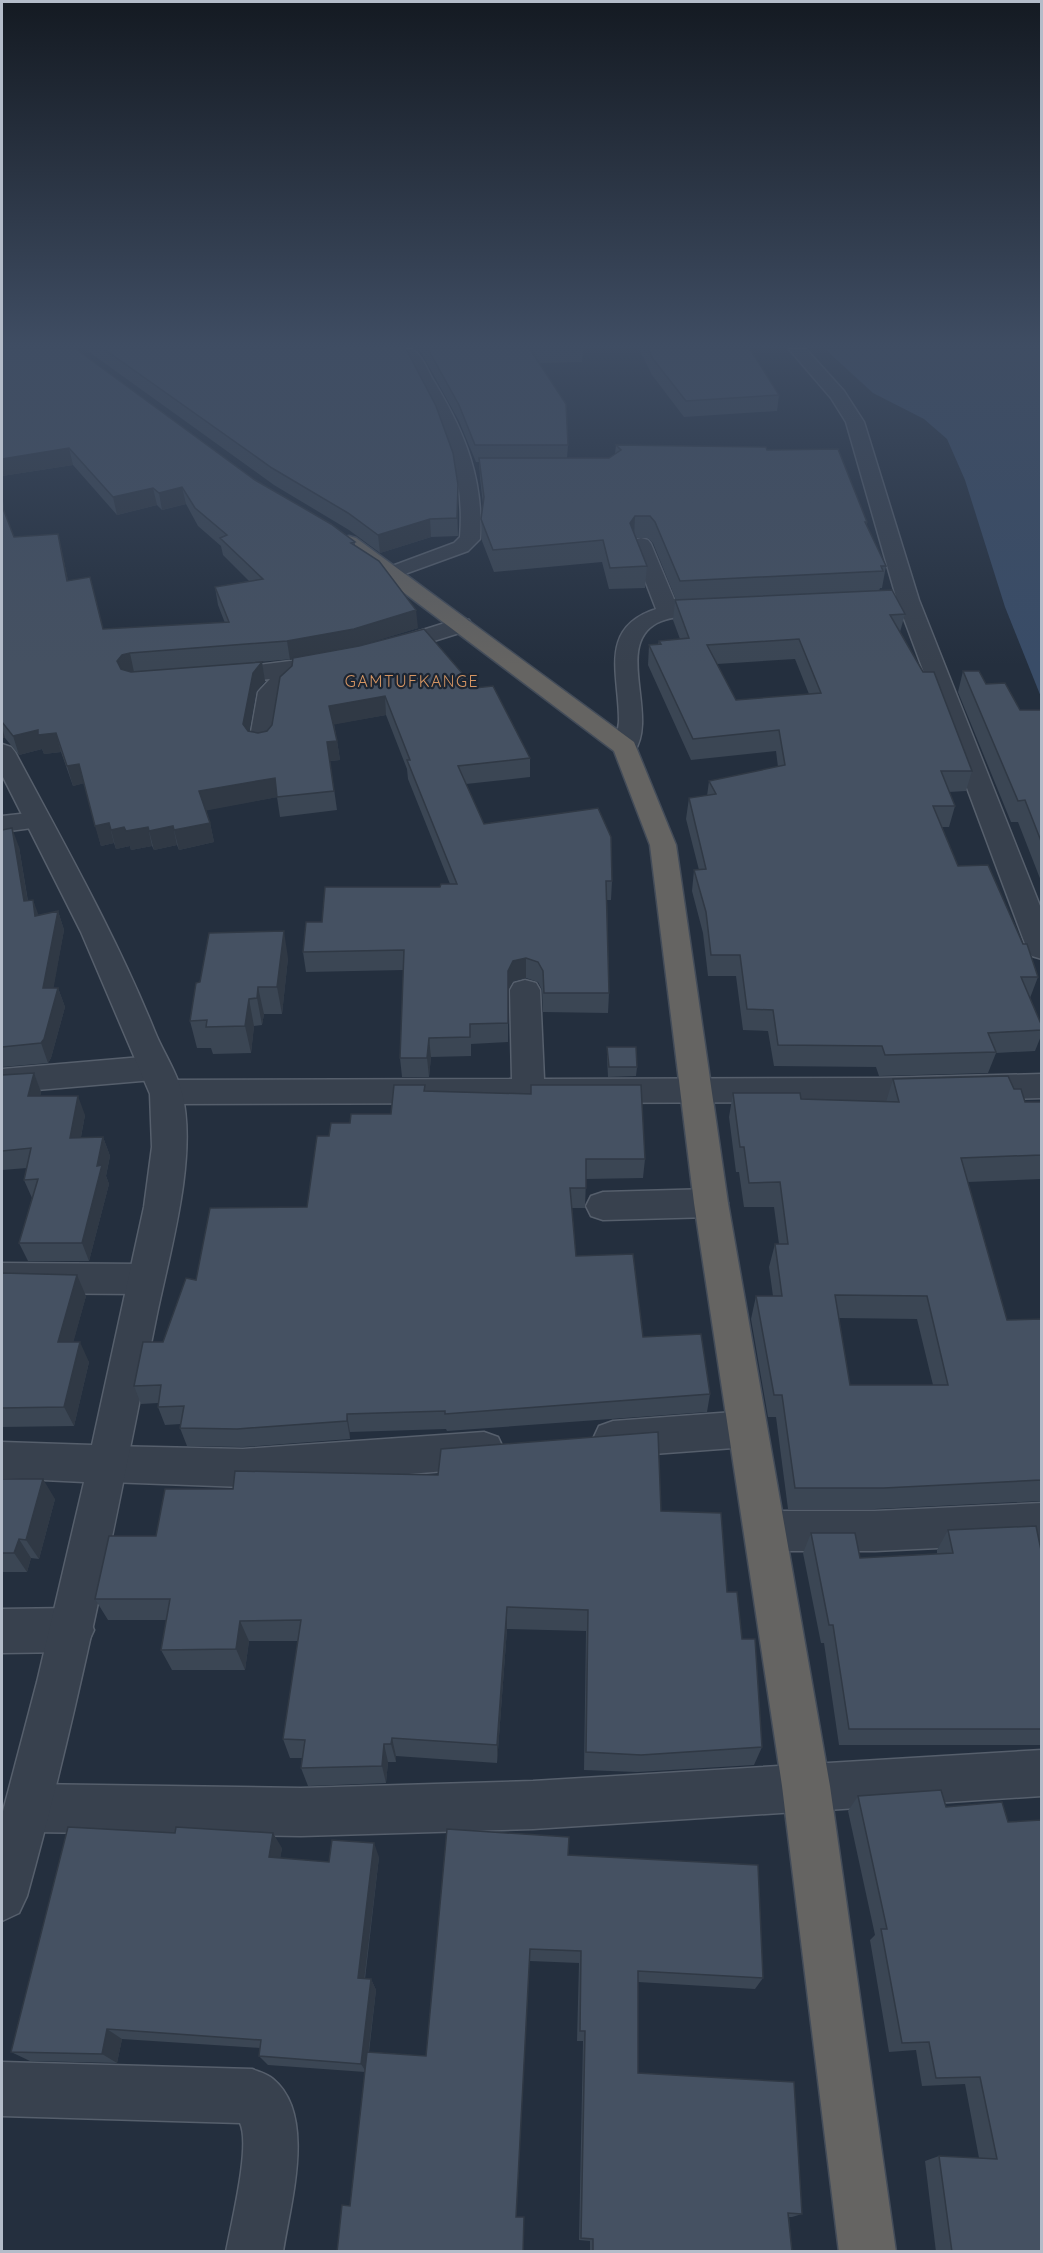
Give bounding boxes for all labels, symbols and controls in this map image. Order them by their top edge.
district label: GAMTUFKANGE [345,671,479,691]

